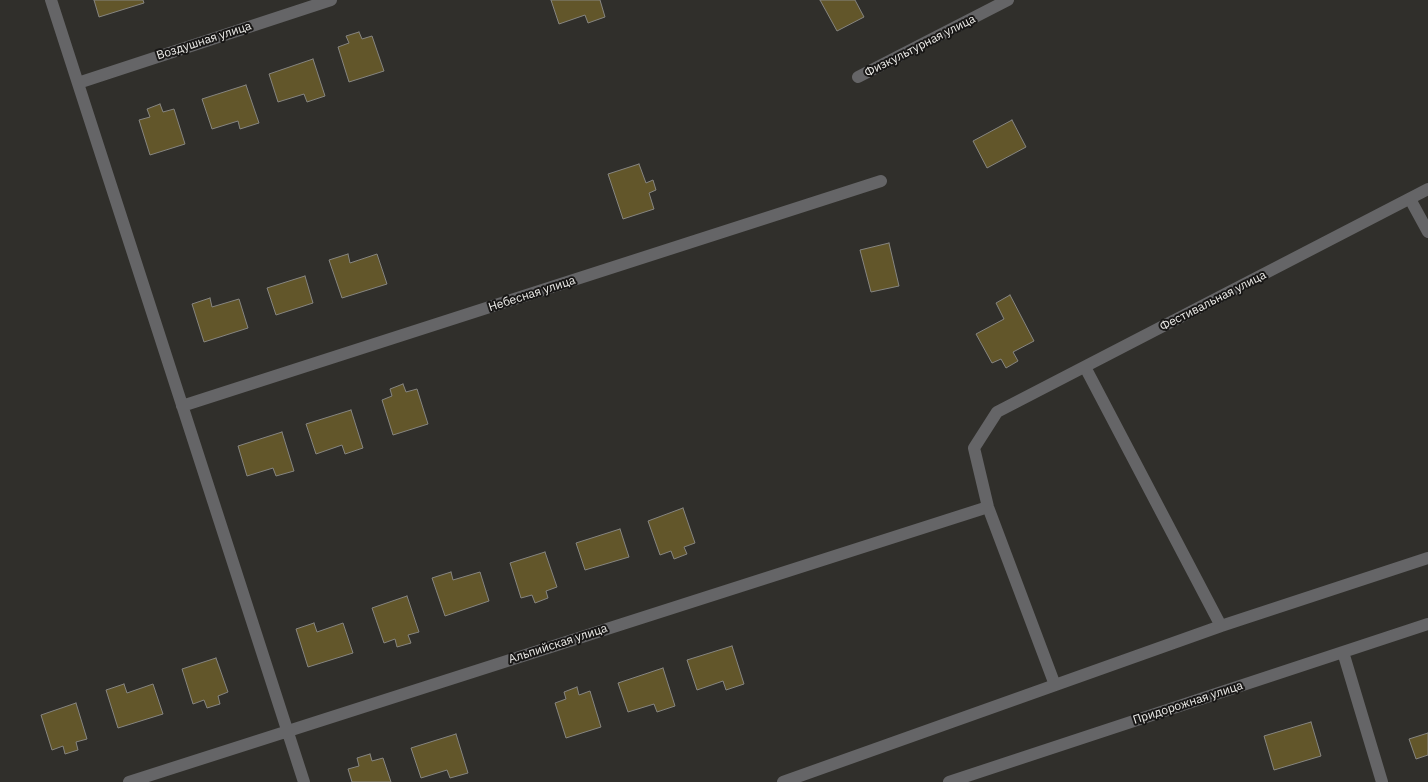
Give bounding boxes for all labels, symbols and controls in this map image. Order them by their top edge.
street label: Физкультурная улица [862,12,978,80]
street label: Воздушная улица [155,19,253,63]
street label: Фестивальная улица [1157,268,1269,334]
street label: Небесная улица [487,273,577,315]
street label: Альпийская улица [507,621,609,667]
street label: Придорожная улица [1131,678,1245,728]

